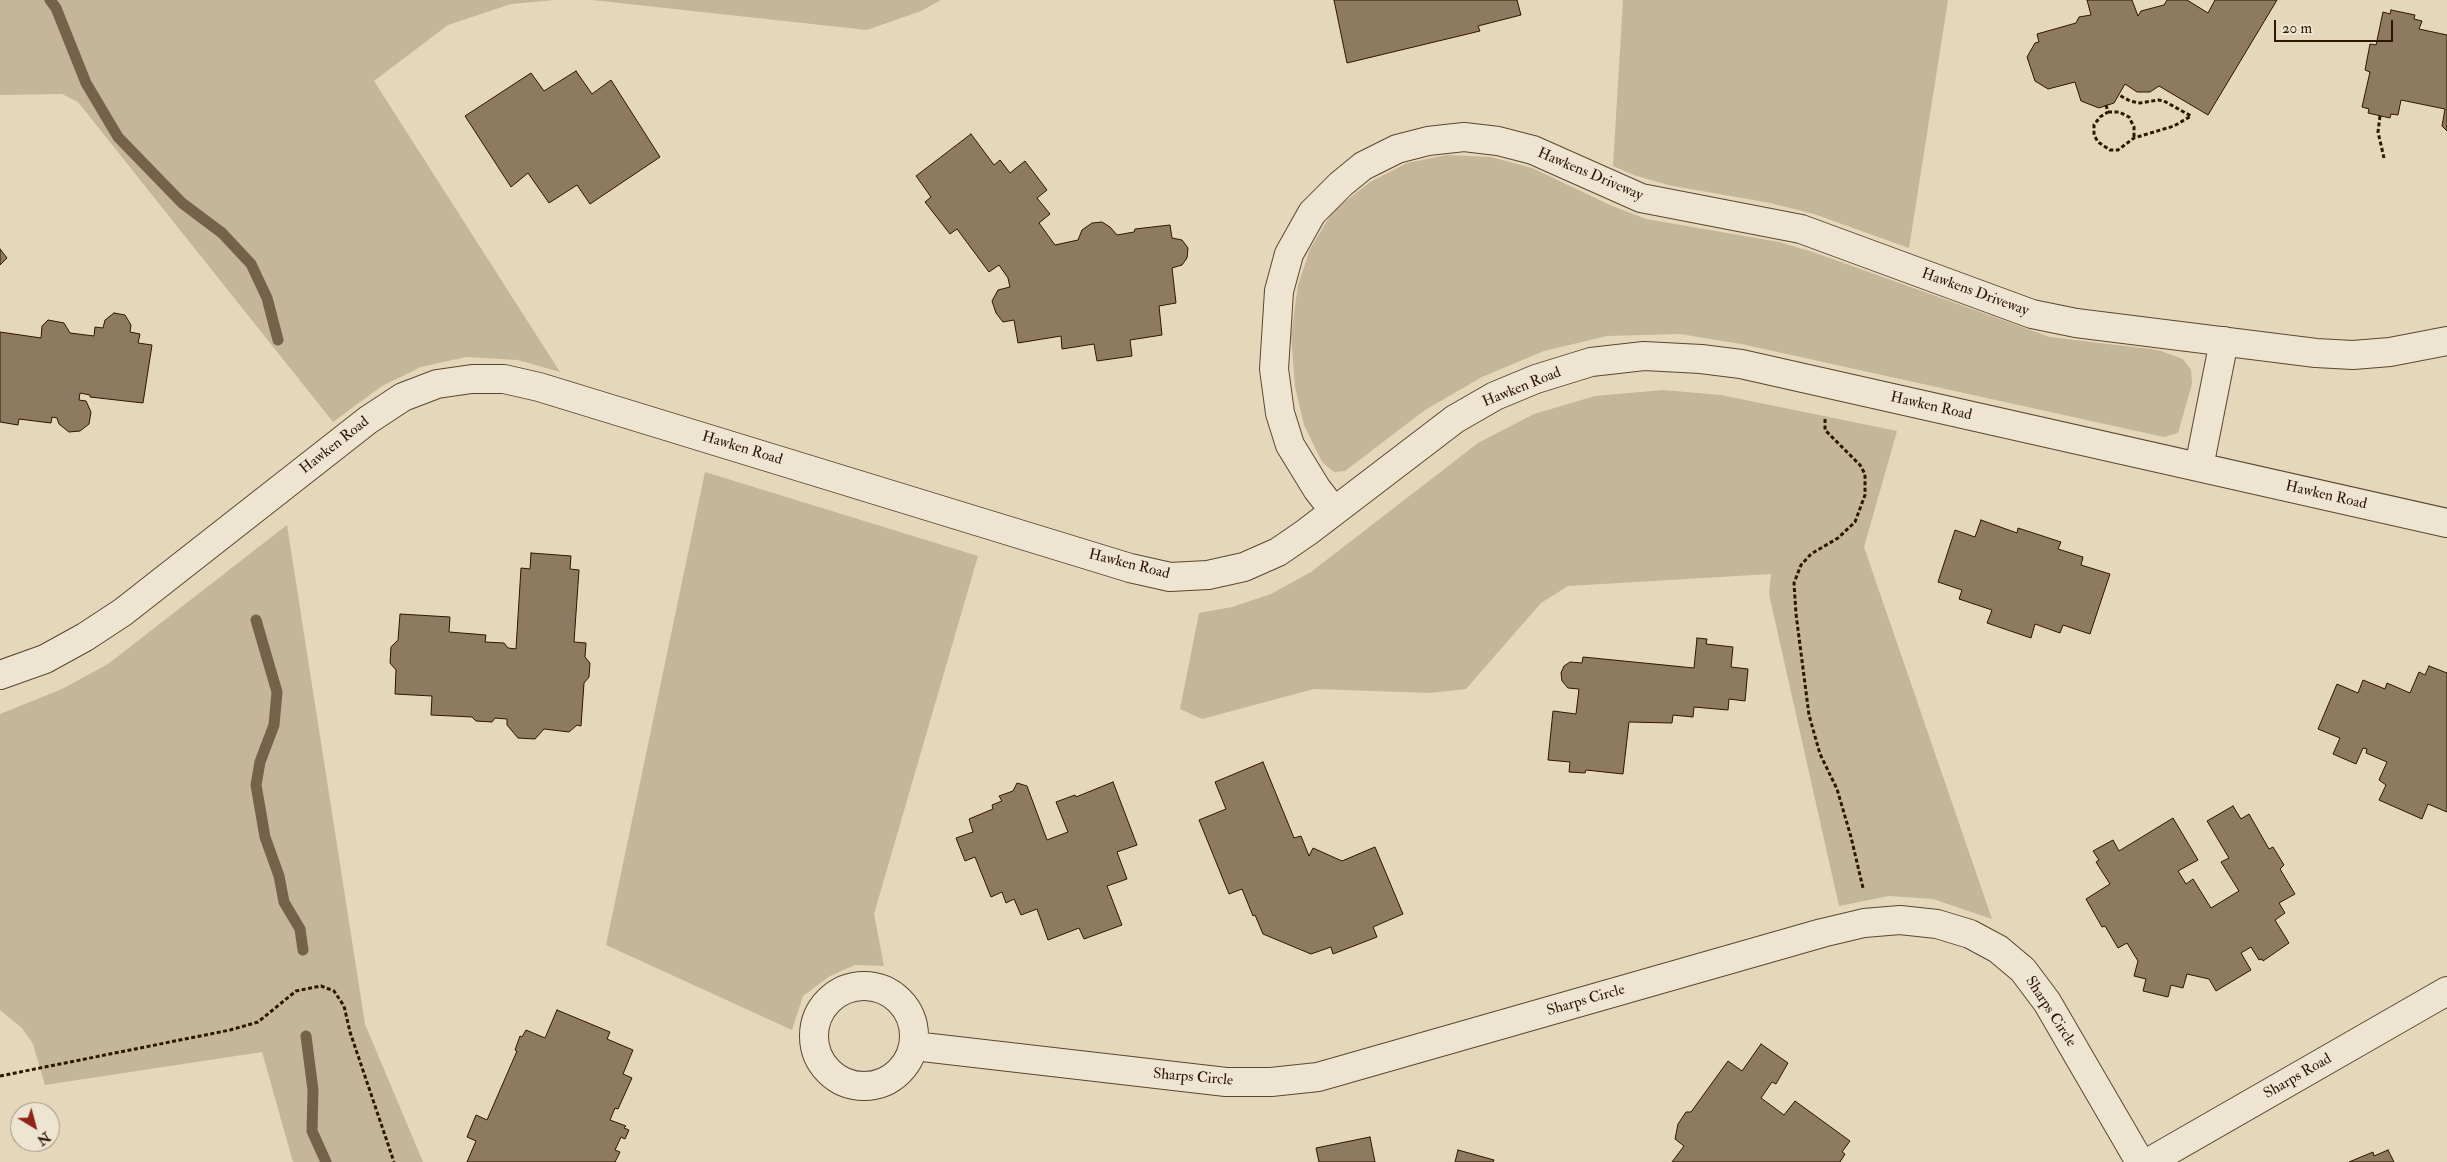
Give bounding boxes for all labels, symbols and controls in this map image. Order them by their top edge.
scale bar [2277,10,2396,42]
text: 20 m [2282,19,2312,38]
street label: Hawkens Driveway [1534,145,1646,205]
street label: Hawkens Driveway [1919,265,2031,321]
street label: Hawken Road [1480,364,1564,412]
street label: Hawken Road [1889,389,1973,425]
street label: Hawken Road [297,413,373,479]
street label: Hawken Road [700,428,784,470]
street label: Hawken Road [2284,478,2368,514]
street label: Hawken Road [1087,546,1171,584]
street label: Sharps Circle [2021,973,2079,1051]
street label: Sharps Circle [1545,981,1627,1021]
street label: Sharps Road [2261,1050,2335,1104]
street label: Sharps Circle [1152,1066,1234,1090]
north arrow [10,1102,60,1152]
text: N [34,1128,54,1149]

